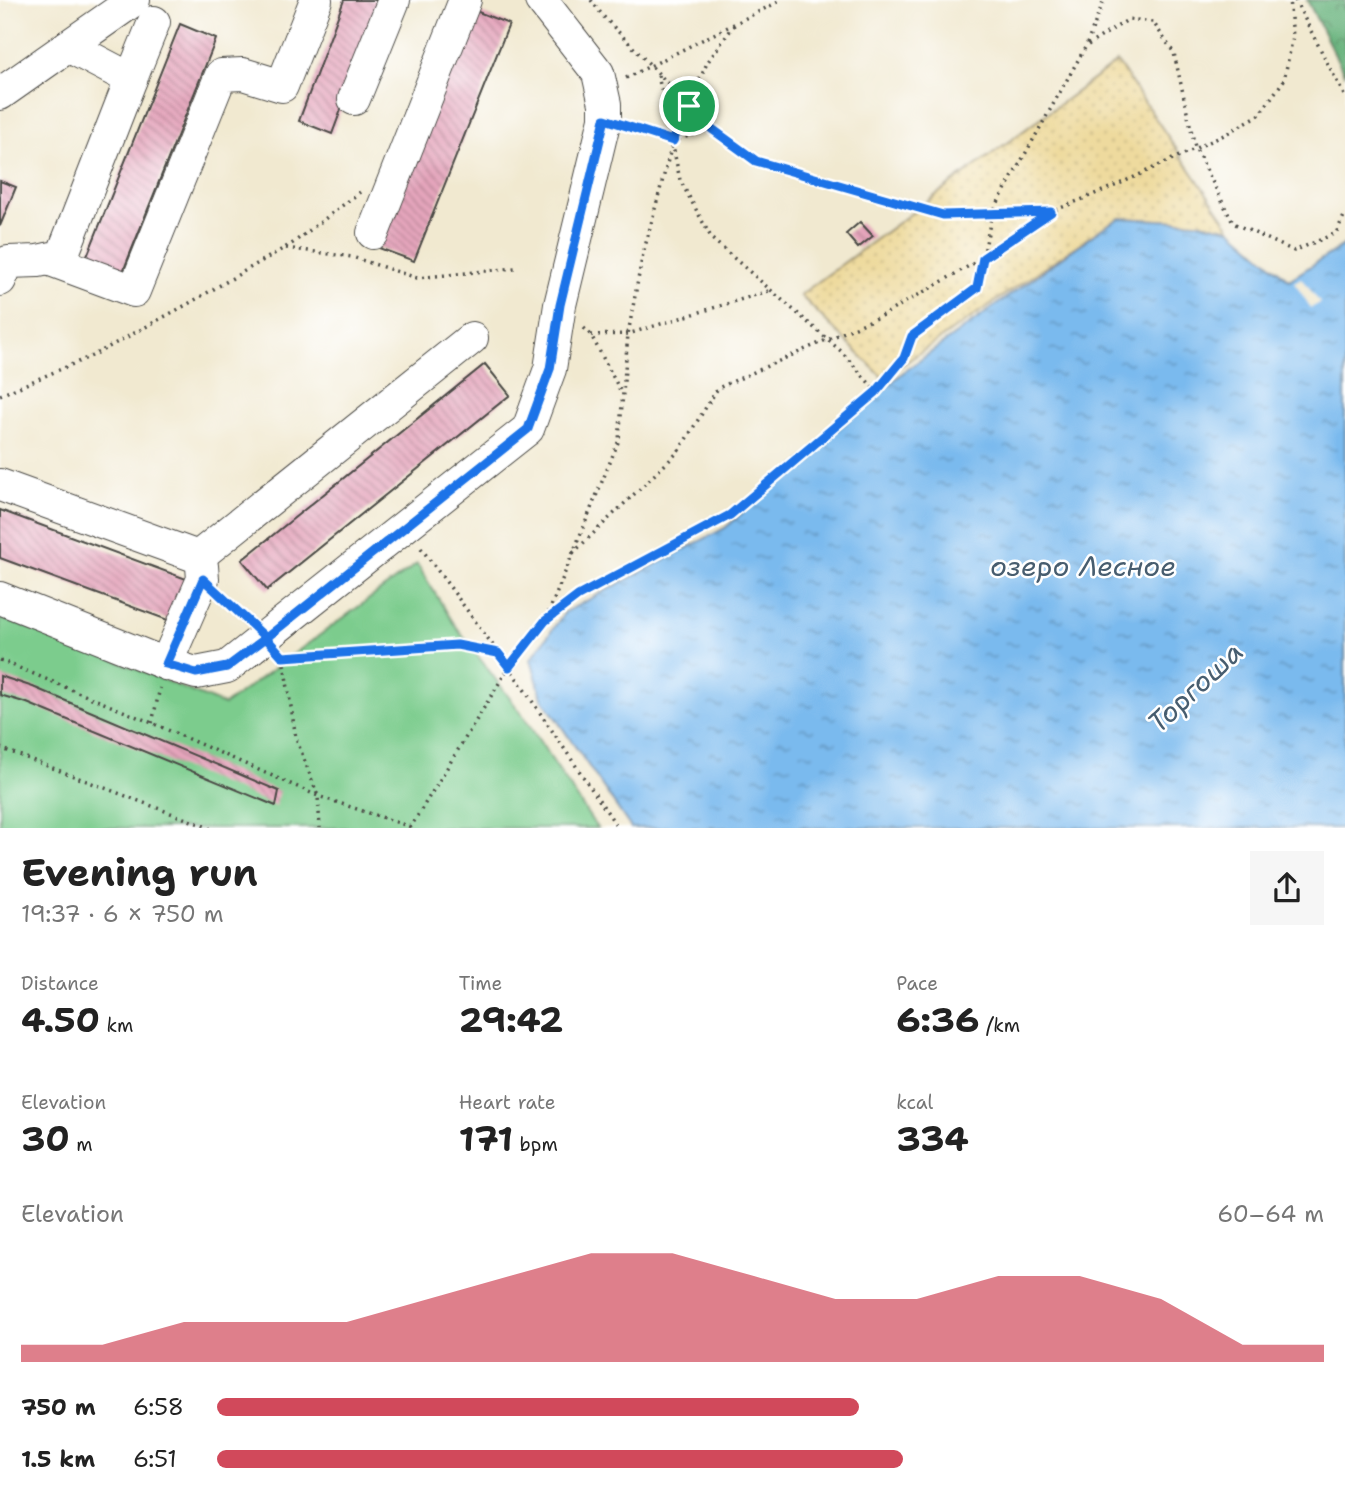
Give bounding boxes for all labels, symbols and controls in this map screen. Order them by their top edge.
pin [659,76,719,136]
icon: arrive [670,87,708,125]
water label: озеро Лесное [990,547,1176,585]
water label: Торгоша [1139,633,1251,741]
text: Evening run [21,847,258,898]
button: share [1250,851,1324,925]
text: 19:37 · 6 × 750 m [21,899,224,929]
text: Distance [21,971,99,996]
text: Time [459,971,502,996]
text: Pace [896,971,938,996]
text: 4.50 [21,996,100,1043]
text: 29:42 [459,996,563,1043]
text: 6:36 [896,996,980,1043]
text: km [100,1013,133,1038]
text: /km [980,1013,1020,1038]
text: Elevation [21,1090,106,1115]
text: Heart rate [459,1090,555,1115]
text: kcal [896,1090,933,1115]
text: 30 [21,1115,70,1162]
text: 171 [459,1115,513,1162]
text: 334 [896,1115,969,1162]
text: m [70,1132,93,1157]
text: bpm [513,1132,558,1157]
text: Elevation [21,1199,124,1229]
text: 60–64 m [1217,1199,1324,1229]
text: 750 m [21,1392,96,1422]
text: 6:58 [133,1392,184,1422]
text: 1.5 km [21,1444,95,1474]
text: 6:51 [133,1444,177,1474]

